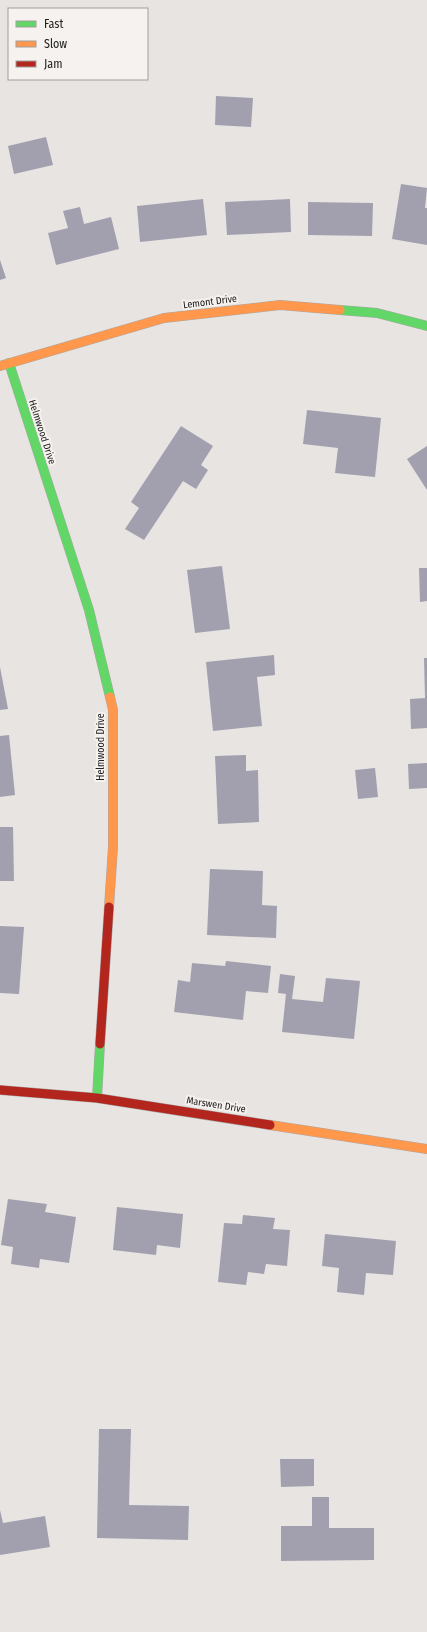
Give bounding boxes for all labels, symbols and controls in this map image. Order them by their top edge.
legend [8,8,148,80]
text: Fast [44,17,63,31]
text: Slow [44,37,67,51]
text: Jam [44,57,62,71]
street label: Lemont Drive [182,293,238,311]
street label: Helmwood Drive [26,398,58,466]
street label: Helmwood Drive [95,713,107,781]
street label: Marswen Drive [186,1094,247,1116]

